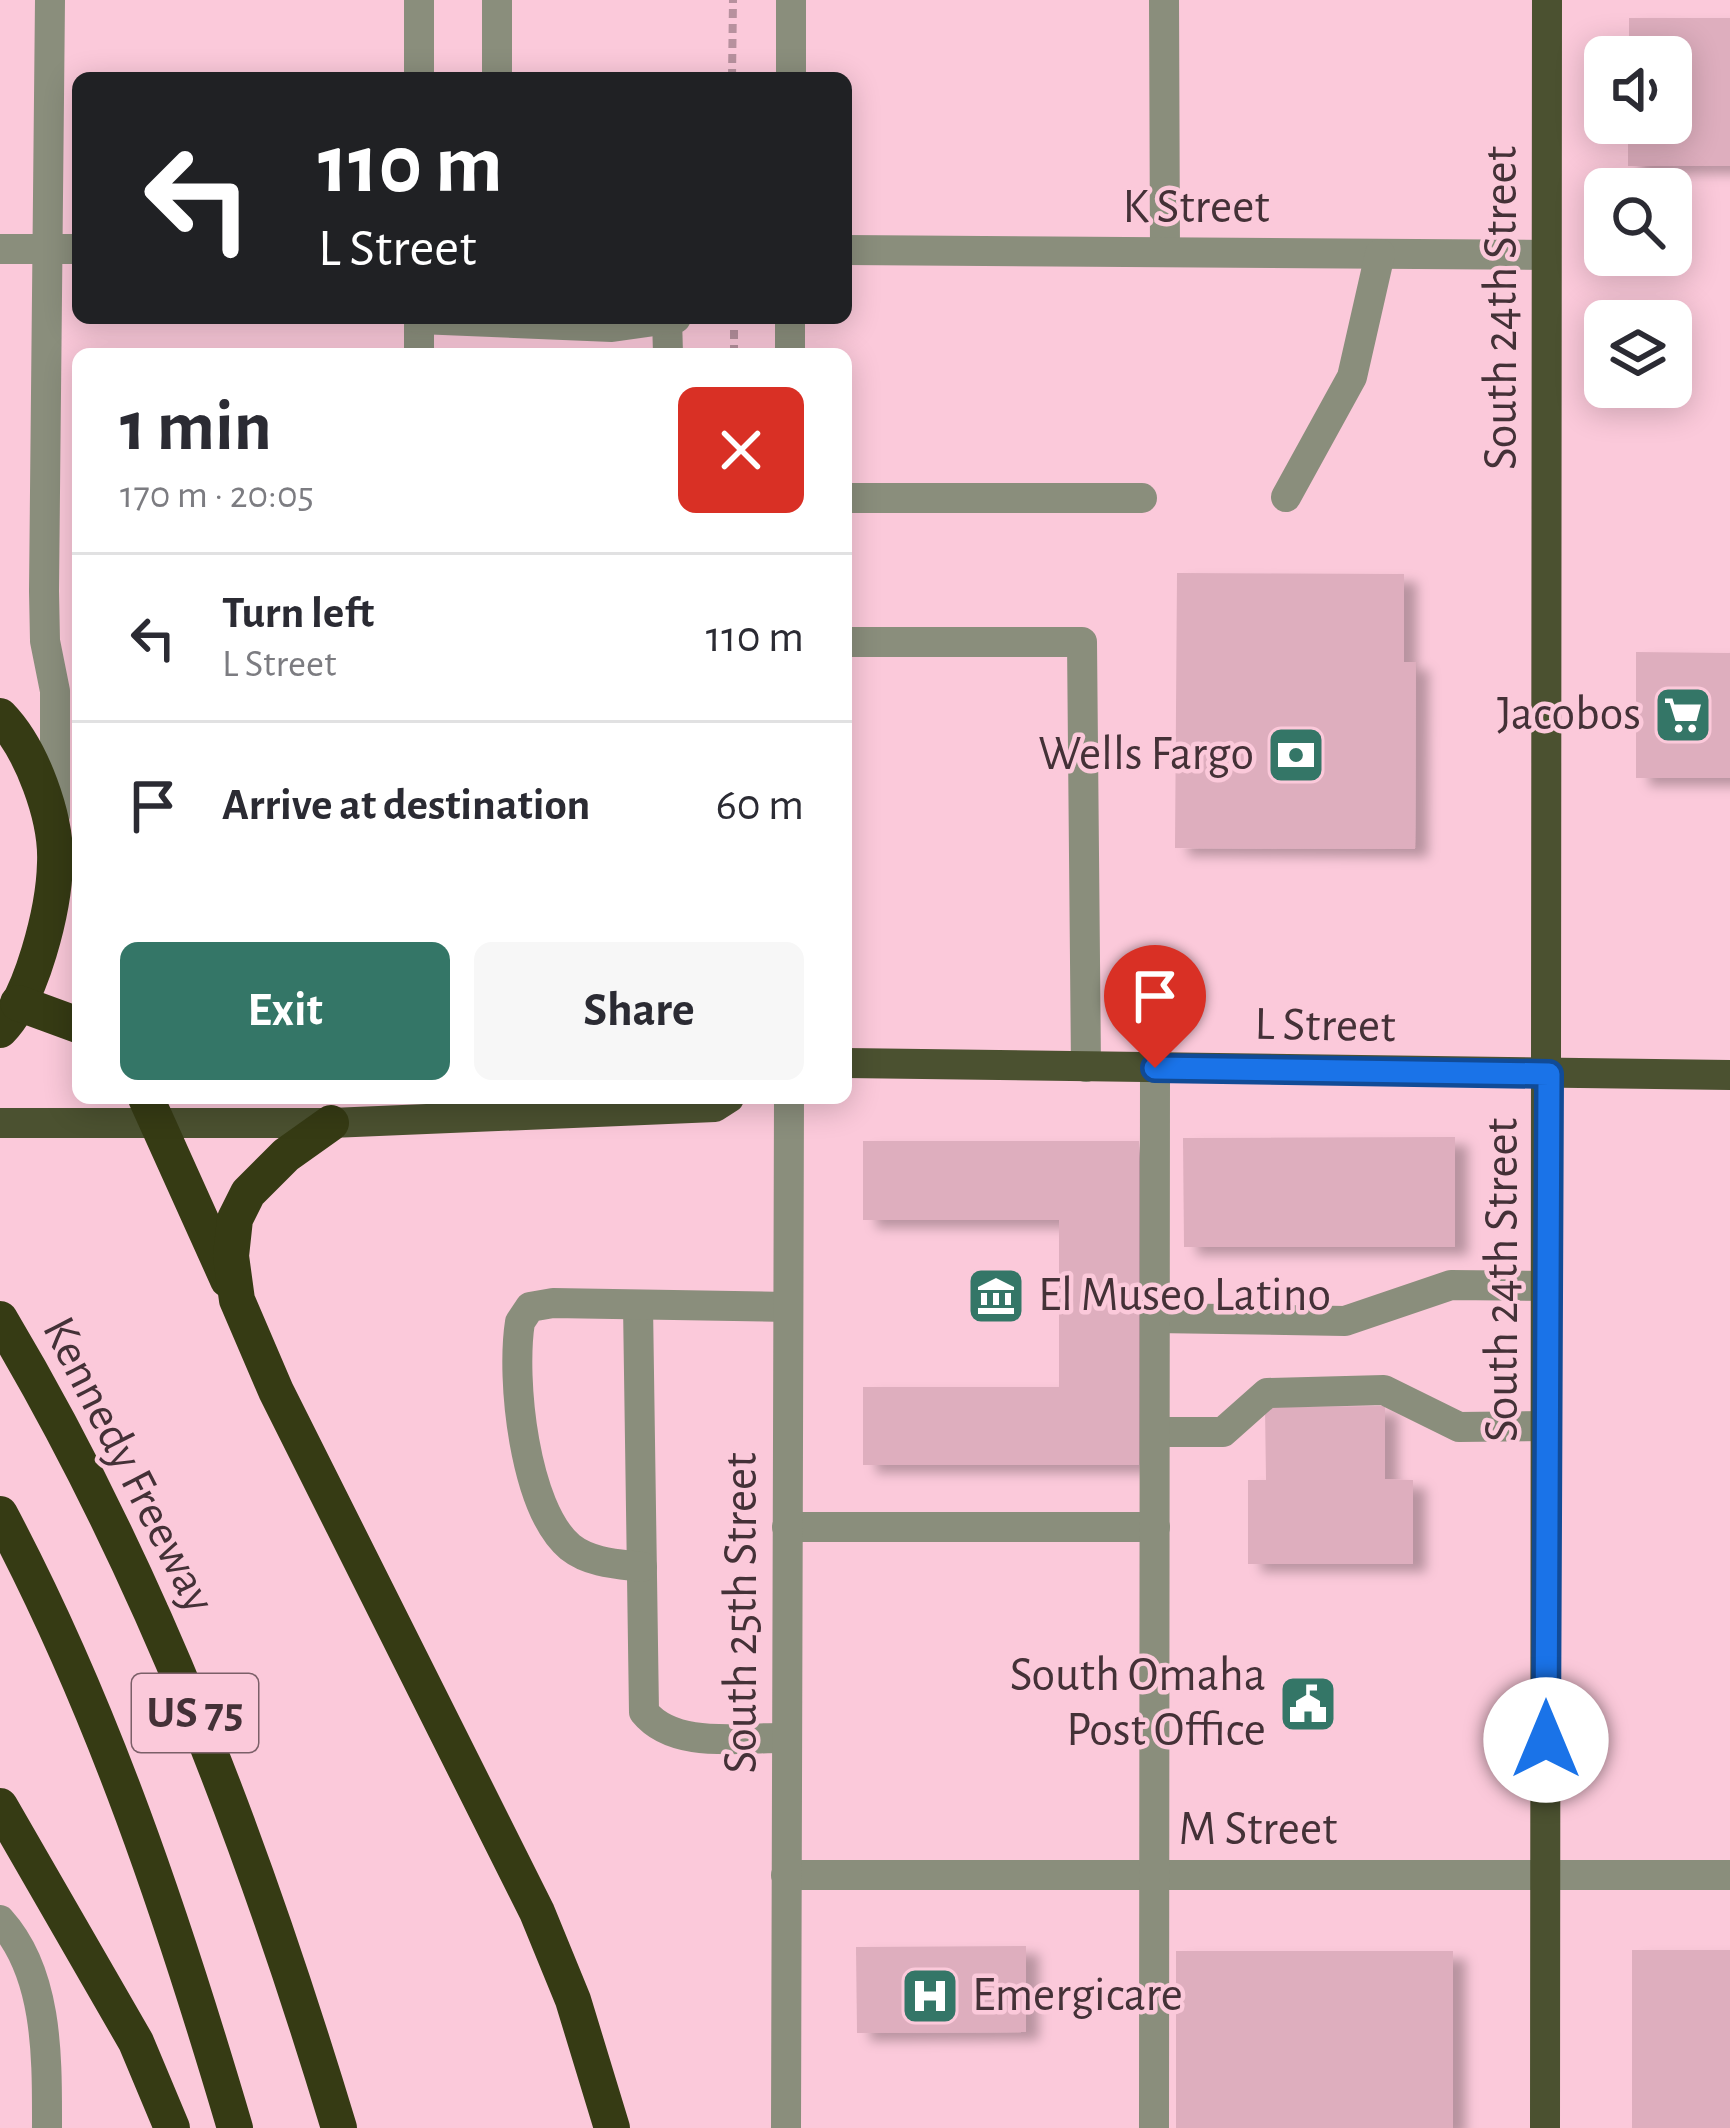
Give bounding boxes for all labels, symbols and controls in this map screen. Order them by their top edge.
map controls [1584,36,1692,408]
button: sound [1584,36,1692,144]
icon: left [120,120,276,276]
text: 110 m [318,124,503,208]
street label: South 24th Street [1478,146,1526,470]
button: search [1584,168,1692,276]
street label: K Street [1122,184,1270,232]
text: L Street [318,222,477,276]
button: layers [1584,300,1692,408]
button: close [678,387,804,513]
text: 1 min [120,391,272,463]
text: 170 m · 20:05 [120,476,314,515]
text: Turn left [222,591,374,636]
icon: left [120,605,186,671]
text: 110 m [706,615,804,660]
text: L Street [222,645,336,684]
supermarket icon: Jacobos [1652,684,1714,746]
place label: Jacobos [1497,691,1641,739]
bank icon: Wells Fargo [1265,724,1327,786]
place label: Wells Fargo [1038,731,1254,779]
icon: arrive [120,773,186,839]
text: Arrive at destination [222,783,590,828]
text: 60 m [716,783,804,828]
button: Exit [120,942,450,1080]
button: Share [474,942,804,1080]
pin [1104,945,1206,1068]
icon: arrive [1122,963,1188,1029]
street label: L Street [1254,1001,1396,1051]
street label: South 24th Street [1479,1118,1527,1442]
museum icon: El Museo Latino [965,1265,1027,1327]
place label: El Museo Latino [1038,1272,1331,1320]
street label: Kennedy Freeway [33,1310,223,1620]
street label: South 25th Street [718,1452,766,1774]
place label: South Omaha Post Office [1010,1652,1266,1755]
public building icon: South Omaha Post Office [1277,1673,1339,1735]
road number: US 75 [132,1674,258,1752]
position arrow [1483,1677,1609,1803]
street label: M Street [1179,1806,1337,1854]
hospital icon: Emergicare [899,1965,961,2027]
place label: Emergicare [972,1972,1183,2020]

